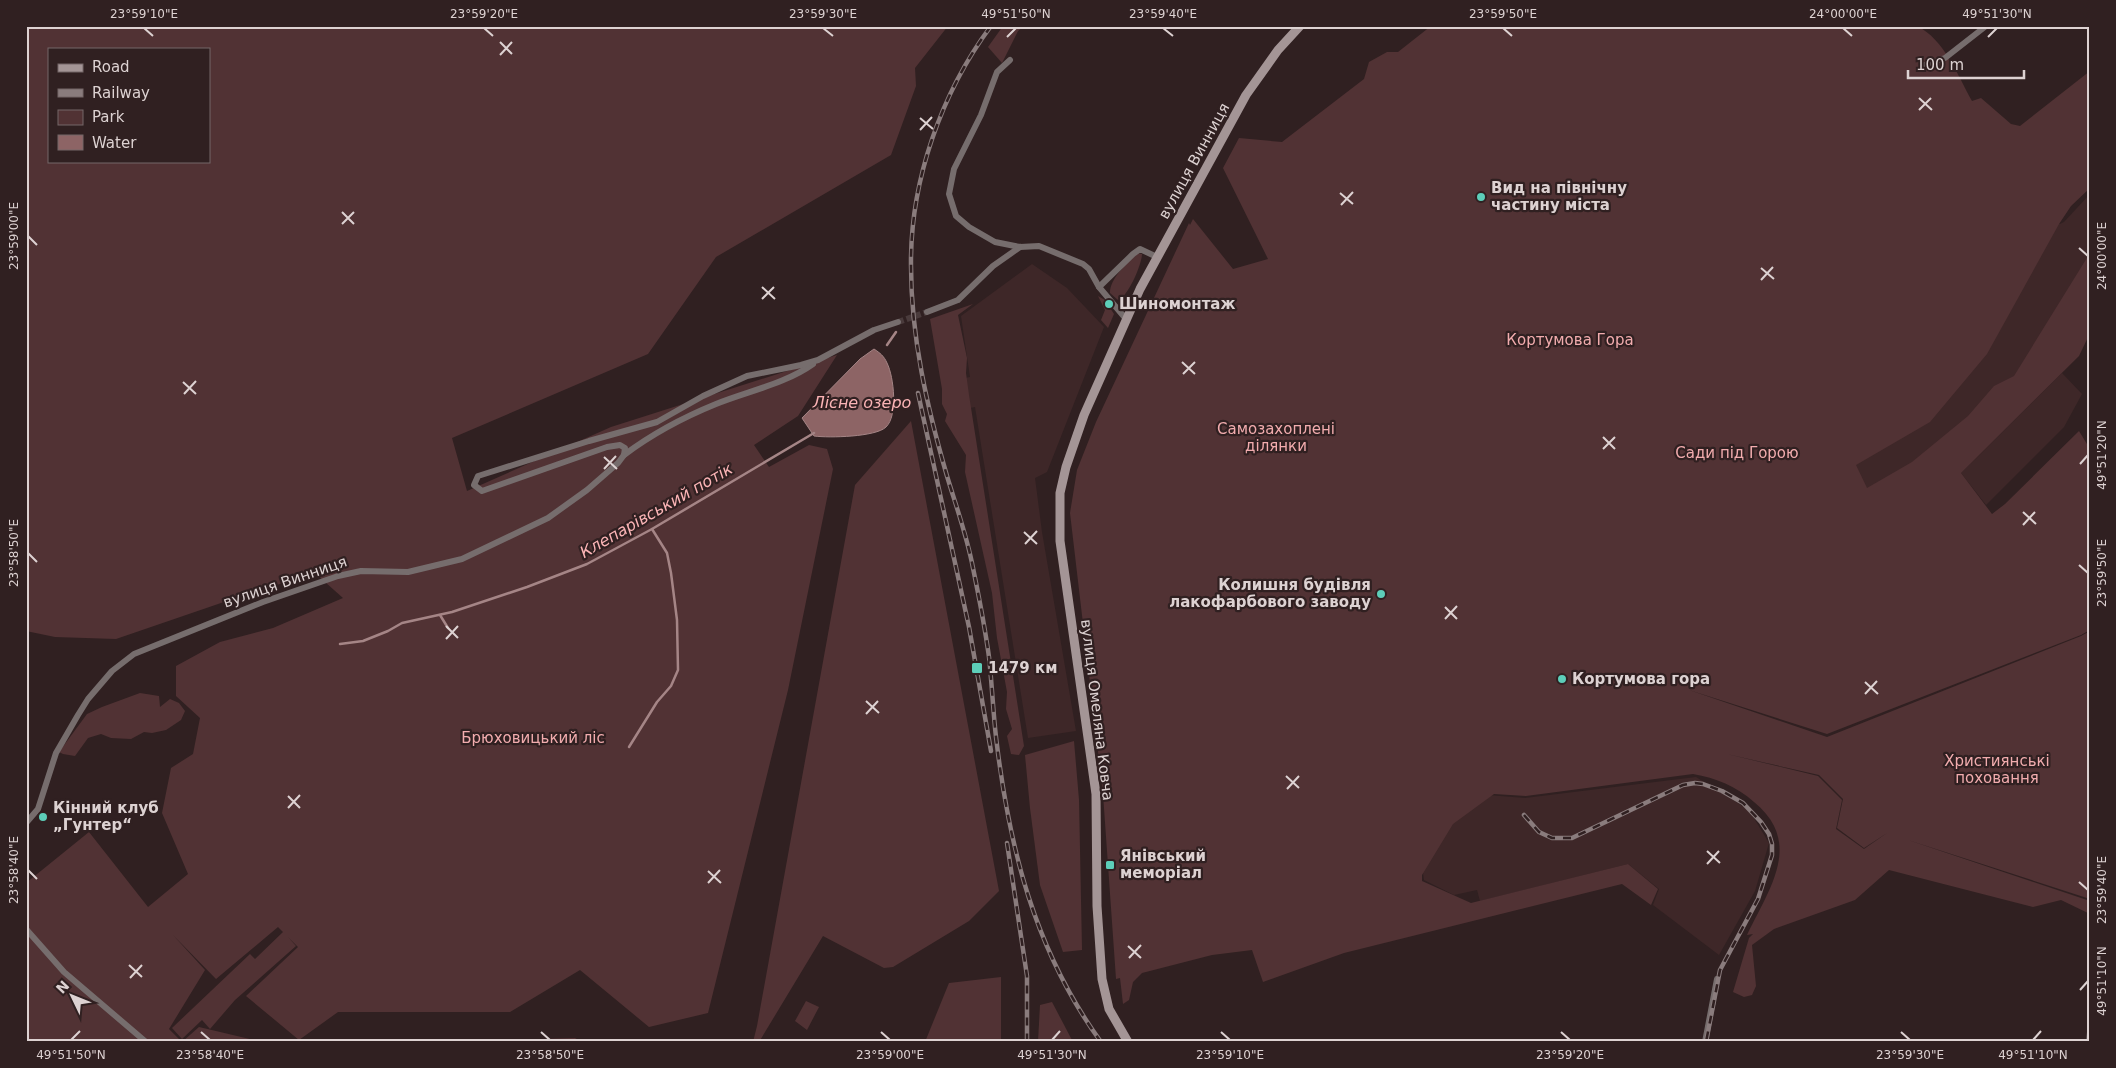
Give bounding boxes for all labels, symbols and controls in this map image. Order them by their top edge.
text: 23°59'10"E [110,7,178,21]
text: 23°59'20"E [450,7,518,21]
text: 23°59'30"E [789,7,857,21]
text: 49°51'50"N [981,7,1051,21]
text: 23°59'40"E [1129,7,1197,21]
text: 23°59'50"E [1469,7,1537,21]
text: 24°00'00"E [1809,7,1877,21]
text: 49°51'30"N [1962,7,2032,21]
legend [48,48,210,162]
scale bar [1908,48,2025,80]
text: 100 m [1916,56,1964,74]
text: Road [92,58,130,76]
text: Railway [92,84,150,102]
street label: вулиця Винниця [1155,100,1233,222]
text: Park [92,108,125,126]
text: Water [92,134,137,152]
place label: Вид на північну частину міста [1491,179,1627,214]
marker: Вид на північну частину міста [1475,191,1487,203]
text: 23°59'00"E [7,202,21,270]
text: 24°00'00"E [2095,222,2109,290]
place label: Шиномонтаж [1119,295,1235,313]
marker: Шиномонтаж [1103,298,1115,310]
park label: Кортумова Гора [1506,331,1634,349]
water label: Лісне озеро [812,393,912,412]
park label: Самозахоплені ділянки [1217,420,1335,455]
text: 49°51'20"N [2095,420,2109,490]
park label: Сади під Горою [1675,444,1799,462]
water label: Клепарівський потік [577,459,736,562]
text: 23°58'50"E [7,519,21,587]
text: 23°59'50"E [2095,539,2109,607]
street label: вулиця Винниця [221,552,349,612]
place label: Колишня будівля лакофарбового заводу [1169,576,1371,611]
marker: Колишня будівля лакофарбового заводу [1375,588,1387,600]
street label: вулиця Омеляна Ковча [1077,618,1117,802]
place label: 1479 км [988,659,1057,677]
marker: 1479 км [970,661,984,675]
place label: Кортумова гора [1572,670,1710,688]
marker: Кортумова гора [1556,673,1568,685]
park label: Брюховицький ліс [461,729,605,747]
park label: Християнські поховання [1944,752,2050,787]
place label: Кінний клуб „Гунтер“ [53,799,159,834]
marker: Кінний клуб „Гунтер“ [37,811,49,823]
text: 23°58'40"E [7,836,21,904]
place label: Янівський меморіал [1120,847,1206,882]
text: 23°59'40"E [2095,856,2109,924]
marker: Янівський меморіал [1104,859,1116,871]
text: 49°51'10"N [2095,946,2109,1016]
north arrow [48,970,98,1020]
text: N [53,977,72,997]
text: 49°51'50"N [36,1048,106,1062]
text: 23°58'40"E [176,1048,244,1062]
text: 23°58'50"E [516,1048,584,1062]
text: 23°59'00"E [856,1048,924,1062]
text: 49°51'30"N [1017,1048,1087,1062]
text: 23°59'10"E [1196,1048,1264,1062]
text: 23°59'20"E [1536,1048,1604,1062]
text: 23°59'30"E [1876,1048,1944,1062]
text: 49°51'10"N [1998,1048,2068,1062]

